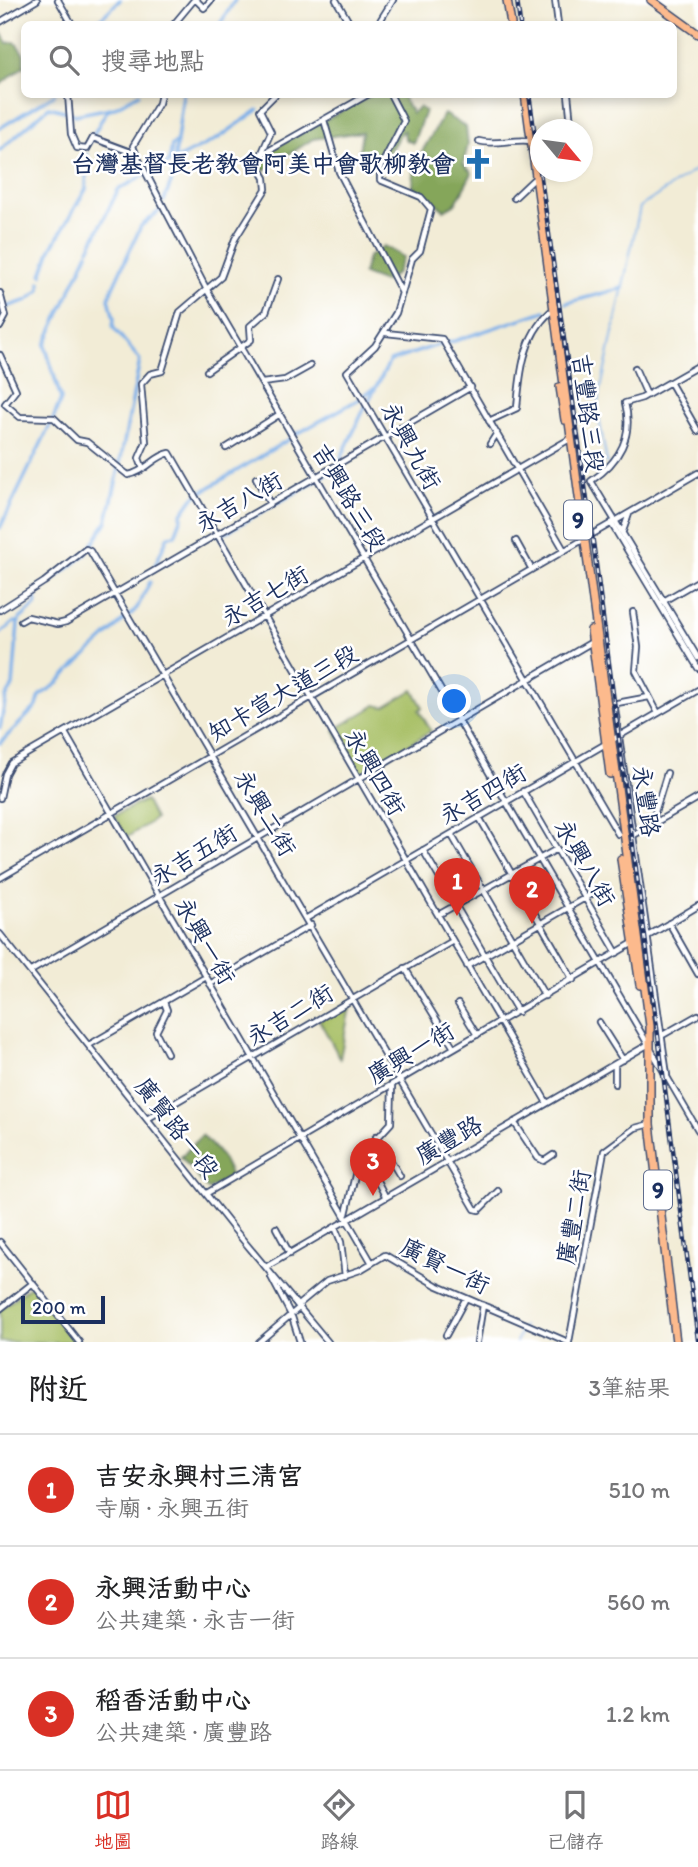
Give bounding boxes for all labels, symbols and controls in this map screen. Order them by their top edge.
search box [21,21,677,98]
icon: search [45,41,83,79]
text: 搜尋地點 [101,45,205,77]
north arrow [530,119,593,182]
church icon: 台灣基督長老教會阿美中會歌柳教會 [461,147,495,181]
place label: 台灣基督長老教會阿美中會歌柳教會 [71,149,455,178]
street label: 吉豐路三段 [567,352,610,474]
street label: 永興九街 [375,397,447,495]
street label: 吉興路三段 [306,438,393,556]
street label: 永吉八街 [190,465,288,538]
road number: 9 [564,500,592,540]
street label: 永吉七街 [216,559,314,632]
street label: 知卡宣大道三段 [203,638,363,747]
your location [437,684,471,718]
street label: 永興四街 [339,723,412,821]
street label: 永吉四街 [434,757,532,830]
street label: 永豐路 [627,763,666,839]
street label: 永興二街 [228,764,303,861]
street label: 永興八街 [549,814,622,912]
street label: 永吉五街 [145,817,242,892]
pin: 1 [434,858,480,916]
pin: 2 [509,866,555,924]
street label: 永興一街 [169,892,242,990]
street label: 永吉二街 [241,977,338,1052]
street label: 廣興一街 [362,1015,459,1090]
street label: 廣賢路一段 [129,1071,226,1184]
street label: 廣豐路 [410,1109,487,1170]
pin: 3 [350,1138,396,1196]
street label: 廣豐二街 [551,1167,596,1267]
road number: 9 [644,1170,672,1210]
street label: 廣賢一街 [396,1231,495,1300]
scale bar [21,1293,105,1325]
text: 200 m [32,1296,86,1319]
text: 附近 [28,1370,88,1407]
text: 3筆結果 [588,1374,670,1402]
text: 吉安永興村三清宮 [95,1460,303,1492]
text: 1 [46,1476,56,1504]
text: 510 m [609,1476,670,1504]
text: 寺廟 · 永興五街 [95,1494,249,1522]
text: 永興活動中心 [95,1572,251,1604]
text: 2 [45,1588,57,1616]
text: 560 m [607,1588,670,1616]
text: 公共建築 · 永吉一街 [95,1606,295,1634]
text: 稻香活動中心 [95,1684,251,1716]
text: 3 [45,1700,57,1728]
text: 1.2 km [606,1700,670,1728]
text: 公共建築 · 廣豐路 [95,1718,272,1746]
tab: 地圖 [94,1786,132,1853]
tab: 路線 [320,1786,359,1853]
tab: 已儲存 [547,1786,604,1853]

